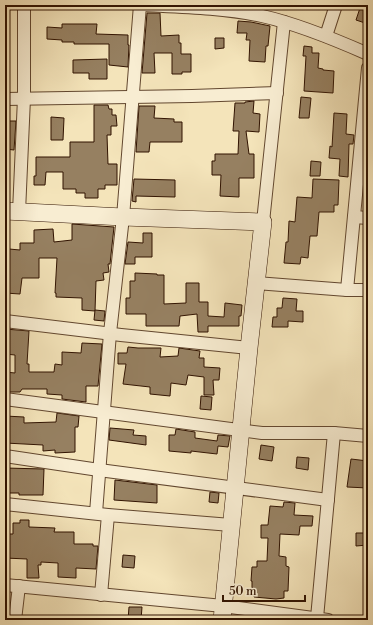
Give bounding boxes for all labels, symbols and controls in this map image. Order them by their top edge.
scale bar [223,577,305,603]
text: 50 m [229,584,257,599]

